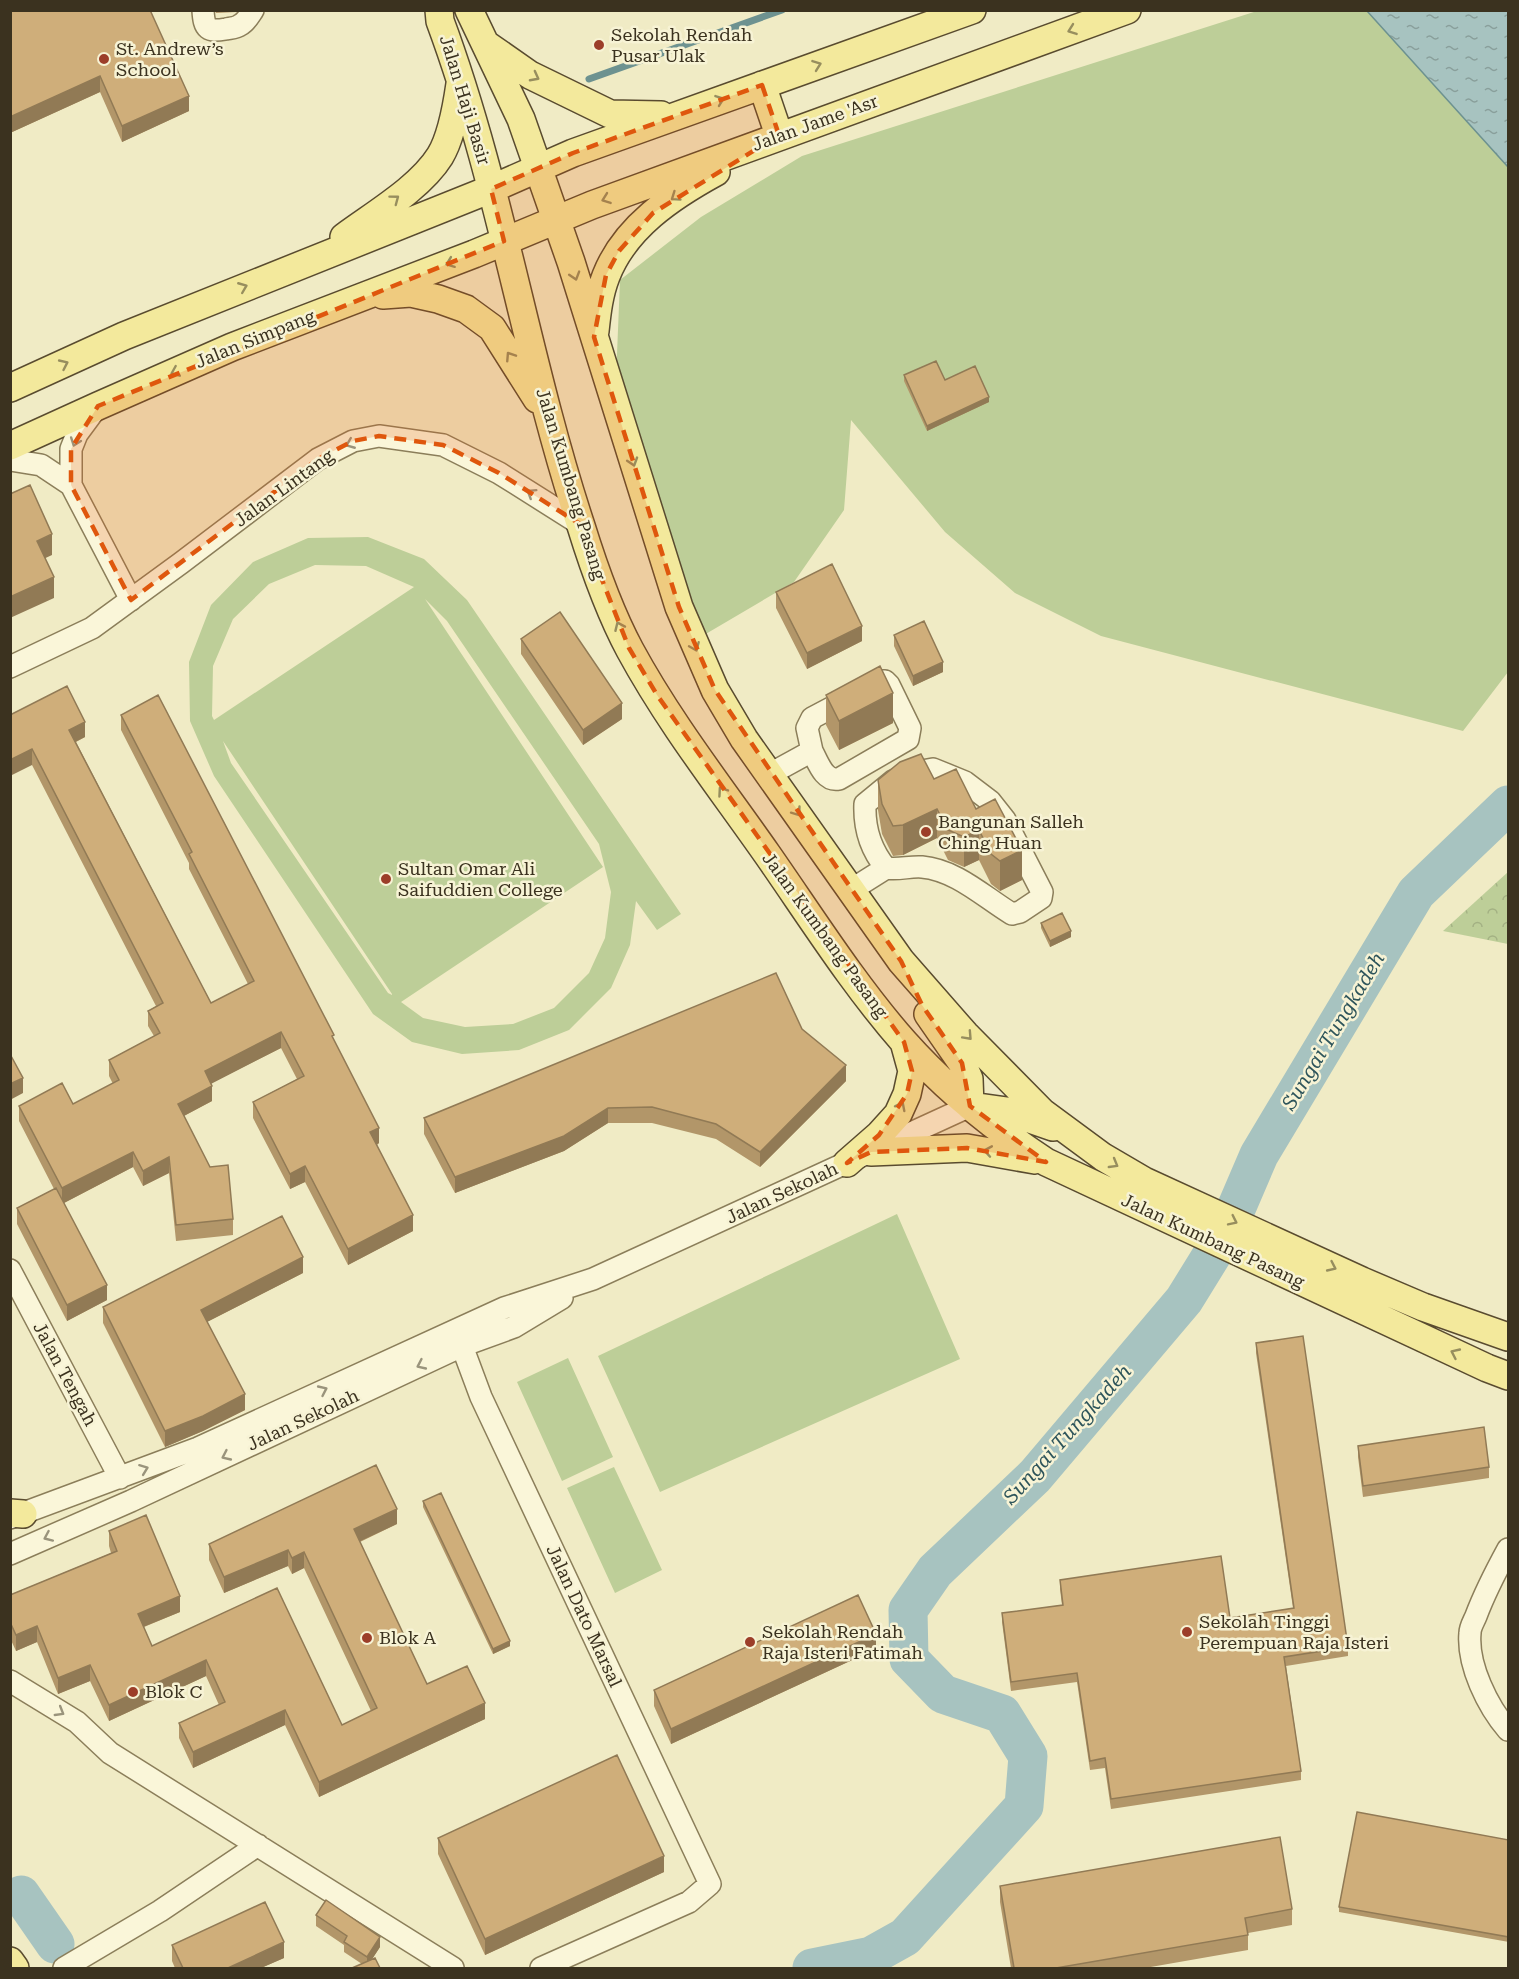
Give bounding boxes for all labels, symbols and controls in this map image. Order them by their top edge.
one-way arrow [1067,23,1078,36]
place label: Sekolah Rendah Pusar Ulak [611,24,753,66]
street label: Jalan Haji Basir [436,32,495,167]
place label: St. Andrew’s School [116,38,224,80]
marker: Sekolah Rendah Pusar Ulak [592,38,606,52]
marker: St. Andrew’s School [97,52,111,66]
one-way arrow [811,60,822,73]
one-way arrow [528,70,539,81]
street label: Jalan Jame 'Asr [749,90,881,155]
one-way arrow [714,95,725,107]
one-way arrow [671,190,682,201]
one-way arrow [601,192,612,205]
one-way arrow [388,195,399,206]
one-way arrow [445,256,456,268]
one-way arrow [568,270,580,281]
one-way arrow [237,282,248,295]
street label: Jalan Simpang [192,305,319,372]
one-way arrow [506,351,517,362]
one-way arrow [57,359,68,371]
one-way arrow [170,365,181,377]
street label: Jalan Kumbang Pasang [532,385,611,583]
one-way arrow [345,436,355,449]
one-way arrow [69,437,82,447]
street label: Jalan Lintang [230,444,338,531]
one-way arrow [626,456,638,467]
one-way arrow [526,489,537,500]
one-way arrow [614,621,626,632]
one-way arrow [688,640,700,651]
one-way arrow [718,786,729,797]
one-way arrow [790,806,801,817]
place label: Bangunan Salleh Ching Huan [938,811,1084,853]
marker: Bangunan Salleh Ching Huan [919,825,933,839]
street label: Jalan Kumbang Pasang [758,848,893,1022]
place label: Sultan Omar Ali Saifuddien College [398,858,563,900]
marker: Sultan Omar Ali Saifuddien College [379,872,393,886]
water label: Sungai Tungkadeh [1276,948,1390,1115]
one-way arrow [961,1030,972,1040]
one-way arrow [894,1101,906,1112]
one-way arrow [983,1145,993,1158]
one-way arrow [1108,1156,1118,1168]
street label: Jalan Sekolah [723,1157,841,1228]
street label: Jalan Kumbang Pasang [1118,1189,1309,1293]
one-way arrow [1227,1214,1238,1226]
one-way arrow [1325,1260,1336,1272]
street label: Jalan Tengah [29,1318,102,1430]
one-way arrow [1450,1349,1461,1361]
one-way arrow [417,1357,428,1369]
water label: Sungai Tungkadeh [997,1359,1136,1510]
street label: Jalan Sekolah [244,1384,362,1455]
one-way arrow [316,1386,327,1398]
one-way arrow [221,1449,232,1461]
one-way arrow [138,1463,149,1476]
one-way arrow [44,1530,55,1542]
street label: Jalan Dato Marsal [542,1541,627,1691]
place label: Sekolah Tinggi Perempuan Raja Isteri [1199,1611,1389,1653]
place label: Sekolah Rendah Raja Isteri Fatimah [762,1621,923,1663]
marker: Sekolah Tinggi Perempuan Raja Isteri [1180,1625,1194,1639]
place label: Blok A [379,1627,437,1648]
marker: Blok A [360,1631,374,1645]
marker: Sekolah Rendah Raja Isteri Fatimah [743,1635,757,1649]
place label: Blok C [145,1681,203,1702]
marker: Blok C [126,1685,140,1699]
one-way arrow [54,1705,64,1716]

